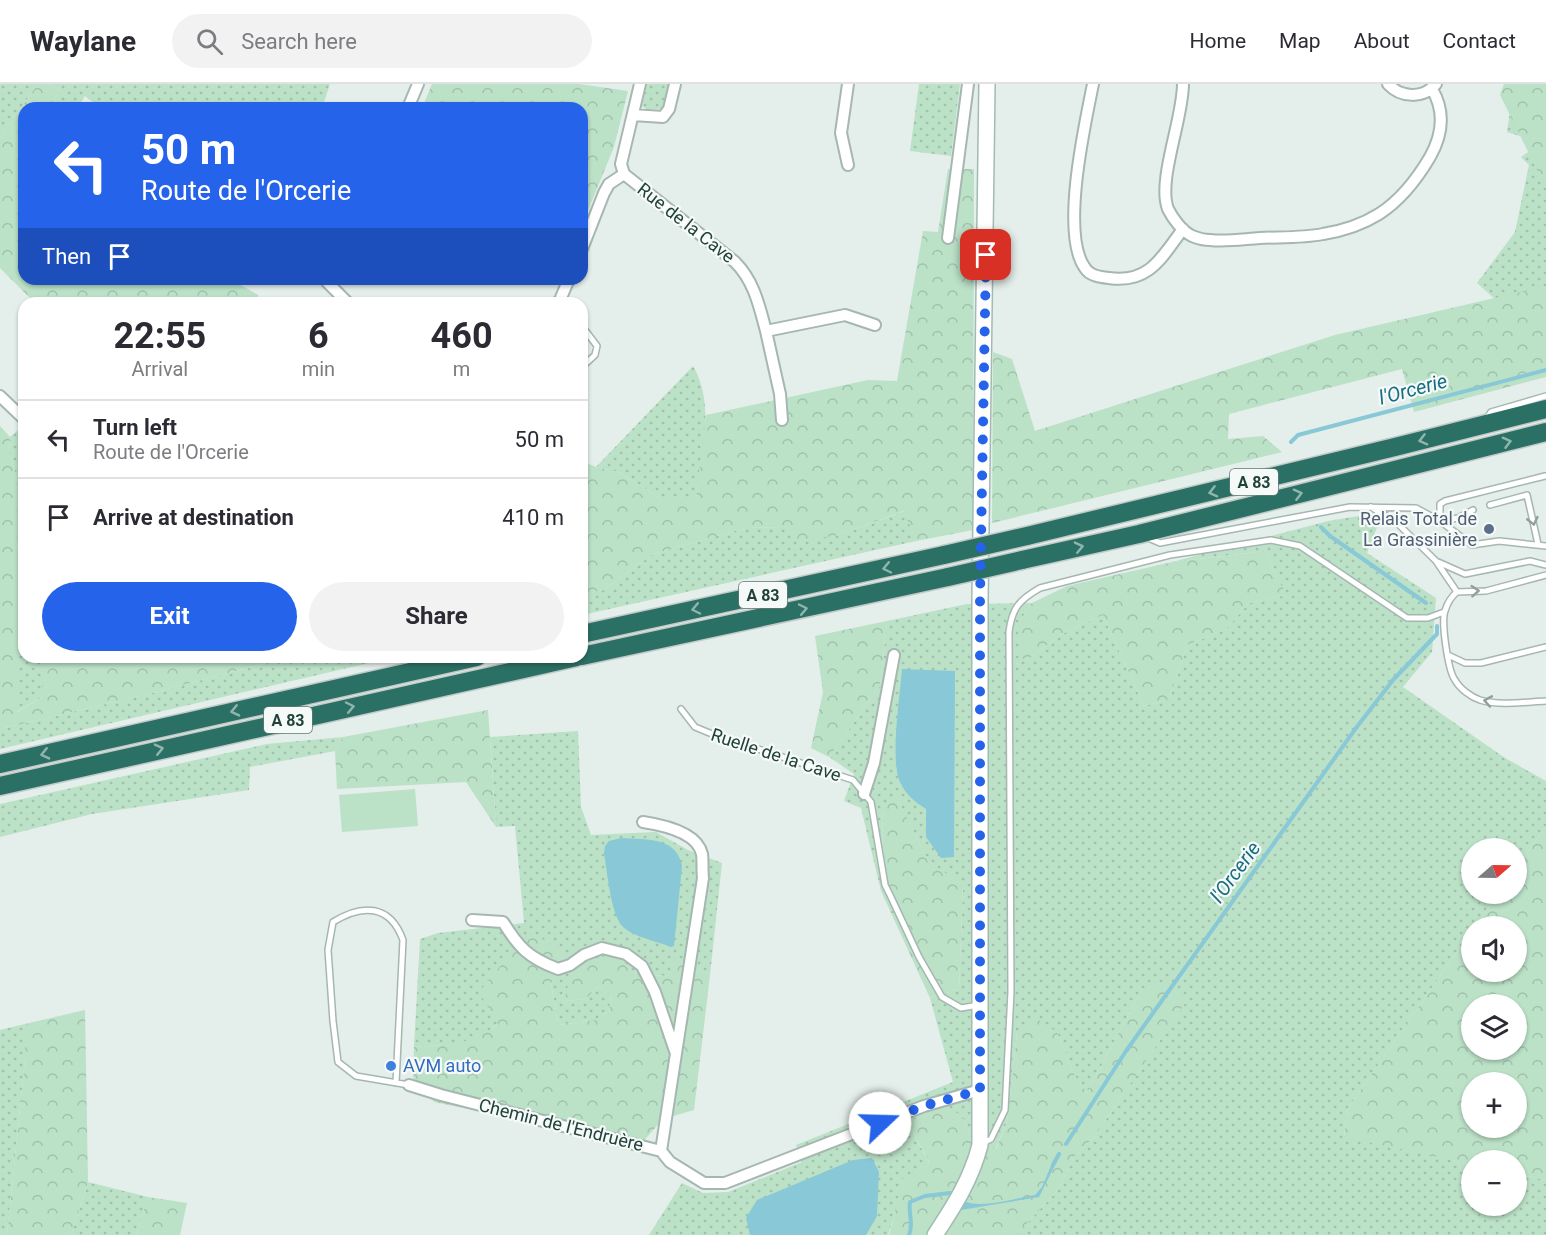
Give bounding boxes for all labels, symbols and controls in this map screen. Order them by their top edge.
search box [172,14,592,68]
text: Waylane [30,25,136,58]
icon: search [193,25,226,58]
text: Search here [241,29,357,54]
text: Home [1190,29,1246,53]
text: Map [1279,29,1321,53]
text: About [1354,29,1410,53]
text: Contact [1443,29,1516,53]
text: 50 m [141,125,236,174]
icon: left [42,126,120,204]
text: Route de l'Orcerie [141,175,351,207]
street label: Rue de la Cave [634,178,739,267]
pin [960,229,1011,280]
icon: arrive [969,238,1002,271]
icon: arrive [103,240,136,273]
text: Then [42,244,91,269]
text: 22:55 [113,315,206,357]
text: 6 [308,315,329,357]
text: 460 [431,315,493,357]
text: Arrival [131,357,188,381]
text: min [302,357,335,381]
text: m [453,357,470,381]
water label: l'Orcerie [1376,368,1450,410]
text: Turn left [93,415,177,440]
icon: left [42,423,75,456]
text: 50 m [515,427,564,452]
one-way arrow [1418,433,1428,446]
one-way arrow [1502,437,1512,450]
text: Route de l'Orcerie [93,440,249,464]
road number: A 83 [1230,469,1278,495]
one-way arrow [1209,484,1219,497]
one-way arrow [1293,489,1303,502]
icon: arrive [42,501,75,534]
text: Arrive at destination [93,505,294,530]
text: 410 m [502,505,564,530]
place label: Relais Total de La Grassinière [1360,508,1477,550]
one-way arrow [1526,516,1539,526]
marker: Relais Total de La Grassinière [1482,522,1496,536]
one-way arrow [1074,542,1084,555]
one-way arrow [882,560,892,573]
button: Exit [42,582,297,651]
button: Share [309,582,564,651]
road number: A 83 [739,582,787,608]
one-way arrow [1471,585,1480,598]
one-way arrow [691,602,701,615]
one-way arrow [798,603,808,616]
one-way arrow [1483,695,1493,707]
one-way arrow [344,701,354,714]
one-way arrow [231,703,241,716]
road number: A 83 [264,707,312,733]
street label: Ruelle de la Cave [708,724,844,785]
one-way arrow [154,744,164,757]
one-way arrow [40,747,50,760]
water label: l'Orcerie [1205,837,1265,907]
north arrow [1461,838,1527,904]
map controls [1461,838,1527,1216]
button: sound [1461,916,1527,982]
button: layers [1461,994,1527,1060]
place label: AVM auto [403,1055,481,1076]
marker: AVM auto [384,1059,398,1073]
button: + [1461,1072,1527,1138]
position arrow [848,1091,912,1155]
street label: Chemin de l'Endruère [477,1094,646,1155]
button: − [1461,1150,1527,1216]

